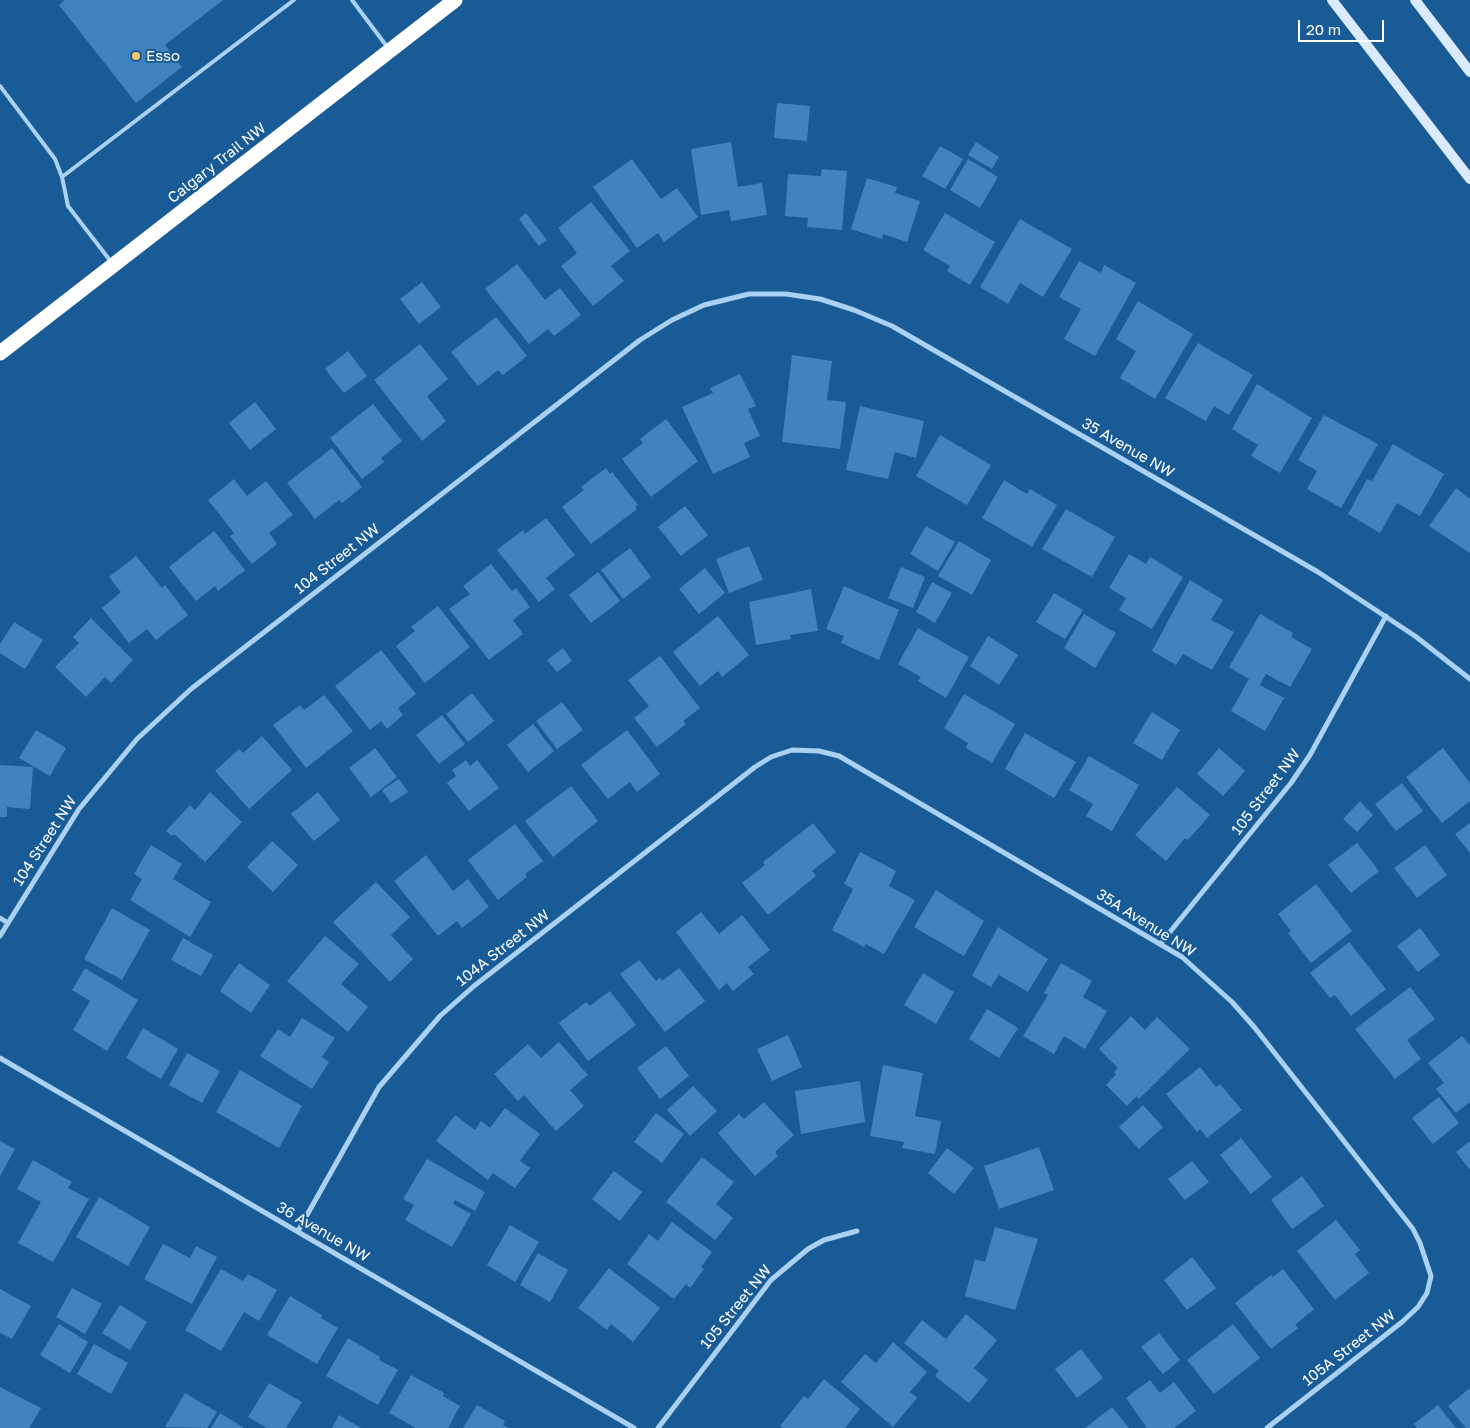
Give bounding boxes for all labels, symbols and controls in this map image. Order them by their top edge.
scale bar [1300,10,1386,42]
text: 20 m [1306,20,1341,38]
place label: Esso [146,47,180,65]
marker: Esso [130,50,142,62]
street label: Calgary Trail NW [164,119,270,207]
street label: 35 Avenue NW [1079,414,1177,482]
street label: 104 Street NW [291,520,383,598]
street label: 105 Street NW [1228,745,1304,839]
street label: 104 Street NW [9,793,81,889]
street label: 35A Avenue NW [1093,885,1199,961]
street label: 104A Street NW [453,906,553,990]
street label: 36 Avenue NW [273,1198,373,1266]
street label: 105 Street NW [697,1261,775,1353]
street label: 105A Street NW [1299,1306,1399,1390]

